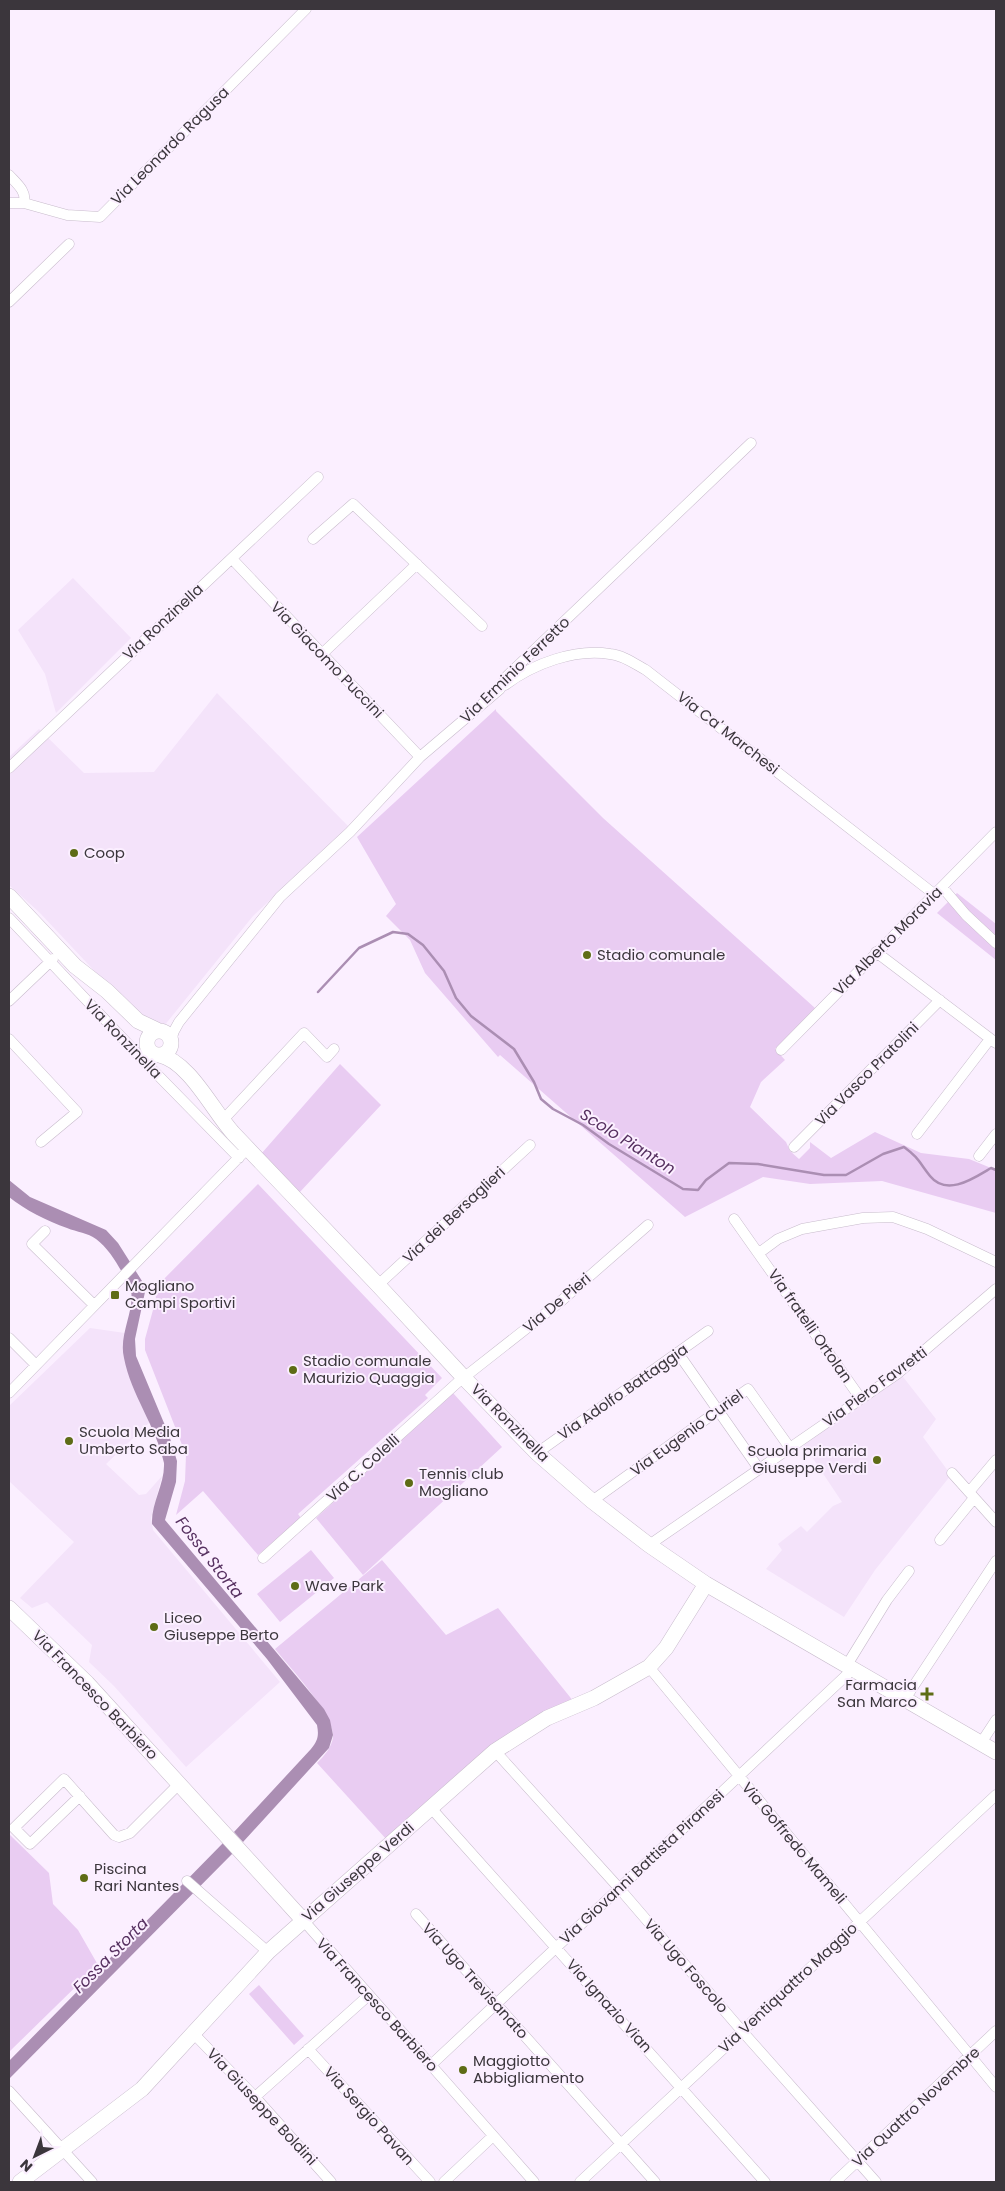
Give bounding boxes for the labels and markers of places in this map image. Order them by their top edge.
place label: Coop [84,842,125,863]
marker: Coop [68,847,80,859]
place label: Stadio comunale [597,944,725,965]
marker: Stadio comunale [581,949,593,961]
place label: Mogliano Campi Sportivi [125,1275,235,1313]
marker: Mogliano Campi Sportivi [109,1289,121,1301]
place label: Stadio comunale Maurizio Quaggia [303,1350,435,1388]
marker: Stadio comunale Maurizio Quaggia [287,1364,299,1376]
place label: Scuola Media Umberto Saba [79,1421,188,1459]
marker: Scuola Media Umberto Saba [63,1435,75,1447]
place label: Scuola primaria Giuseppe Verdi [748,1440,867,1478]
marker: Scuola primaria Giuseppe Verdi [871,1454,883,1466]
place label: Tennis club Mogliano [419,1463,504,1501]
marker: Tennis club Mogliano [403,1477,415,1489]
place label: Wave Park [305,1575,384,1596]
marker: Wave Park [289,1580,301,1592]
place label: Liceo Giuseppe Berto [164,1607,279,1645]
marker: Liceo Giuseppe Berto [148,1621,160,1633]
place label: Farmacia San Marco [837,1674,917,1712]
marker: Farmacia San Marco [921,1688,933,1700]
place label: Piscina Rari Nantes [94,1858,180,1896]
marker: Piscina Rari Nantes [78,1872,90,1884]
place label: Maggiotto Abbigliamento [473,2050,584,2088]
marker: Maggiotto Abbigliamento [457,2064,469,2076]

